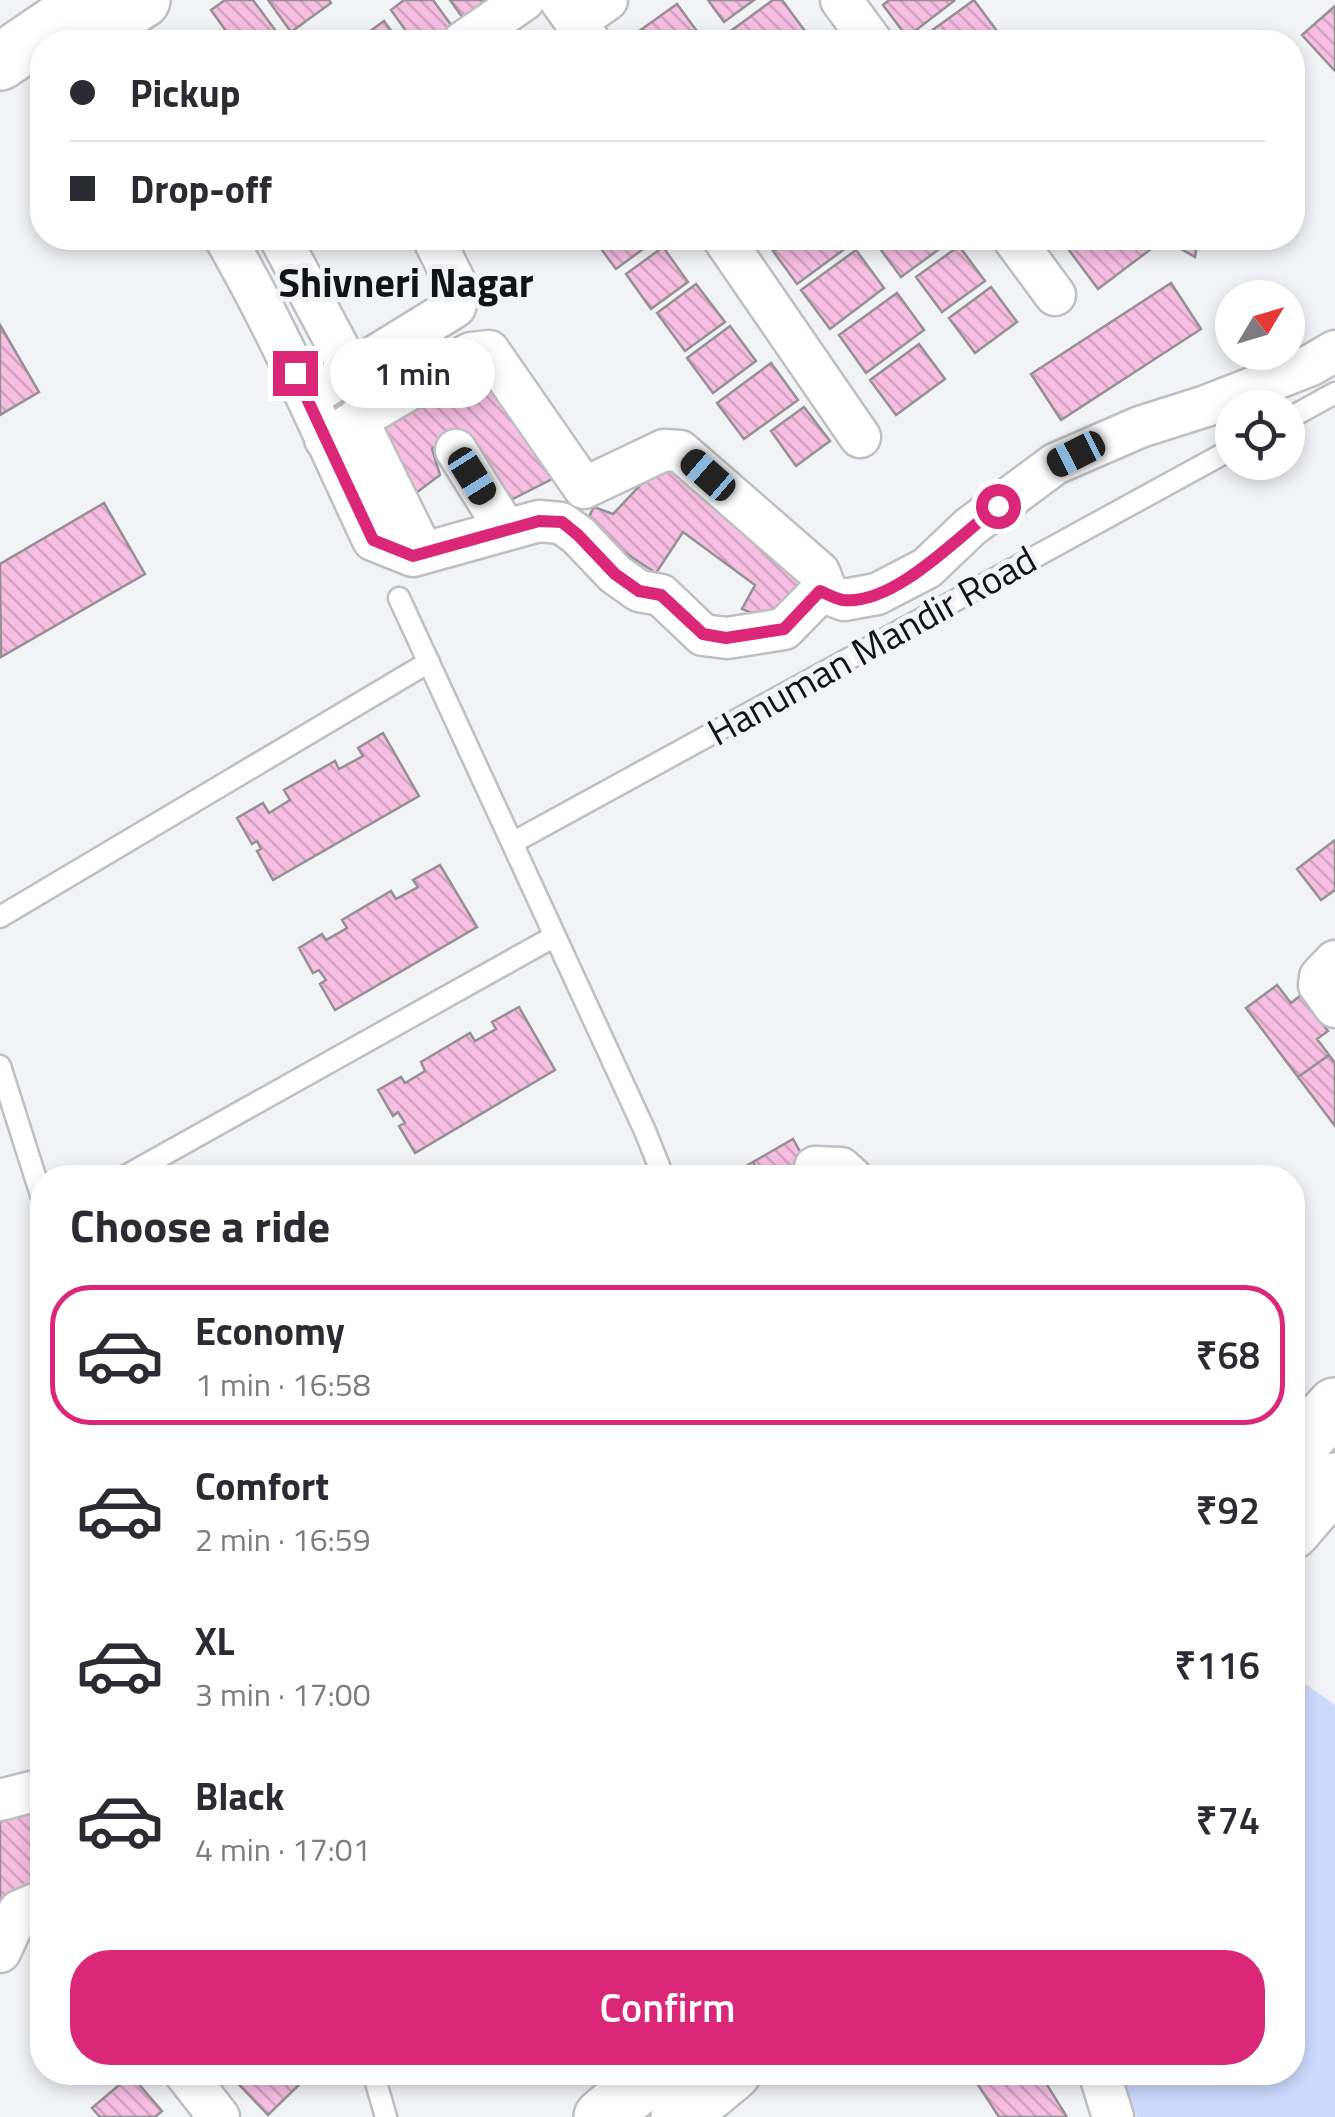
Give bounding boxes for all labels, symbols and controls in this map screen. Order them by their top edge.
text: Pickup [130,64,240,122]
text: Drop-off [130,160,272,218]
district label: Shivneri Nagar [278,252,534,313]
north arrow [1215,280,1305,370]
map controls [1215,280,1305,480]
callout: 1 min [330,338,495,408]
text: 1 min [374,349,451,397]
route end [273,351,318,396]
button: locate [1215,390,1305,480]
car [1042,427,1110,481]
car [443,443,501,509]
car [676,444,740,506]
route start [976,484,1021,529]
street label: Hanuman Mandir Road [696,530,1047,760]
text: Choose a ride [70,1191,330,1259]
text: Economy [195,1302,345,1360]
icon: car [75,1310,165,1400]
text: ₹68 [1196,1326,1260,1384]
text: 1 min · 16:58 [195,1360,371,1408]
text: Comfort [195,1457,329,1515]
icon: car [75,1465,165,1555]
text: ₹92 [1196,1481,1260,1539]
text: 2 min · 16:59 [195,1515,371,1563]
text: XL [195,1612,235,1670]
icon: car [75,1620,165,1710]
text: ₹116 [1174,1636,1260,1694]
text: 3 min · 17:00 [195,1670,371,1718]
text: Black [195,1767,284,1825]
icon: car [75,1775,165,1865]
text: ₹74 [1196,1791,1260,1849]
text: 4 min · 17:01 [195,1825,371,1873]
button: Confirm [70,1950,1265,2065]

